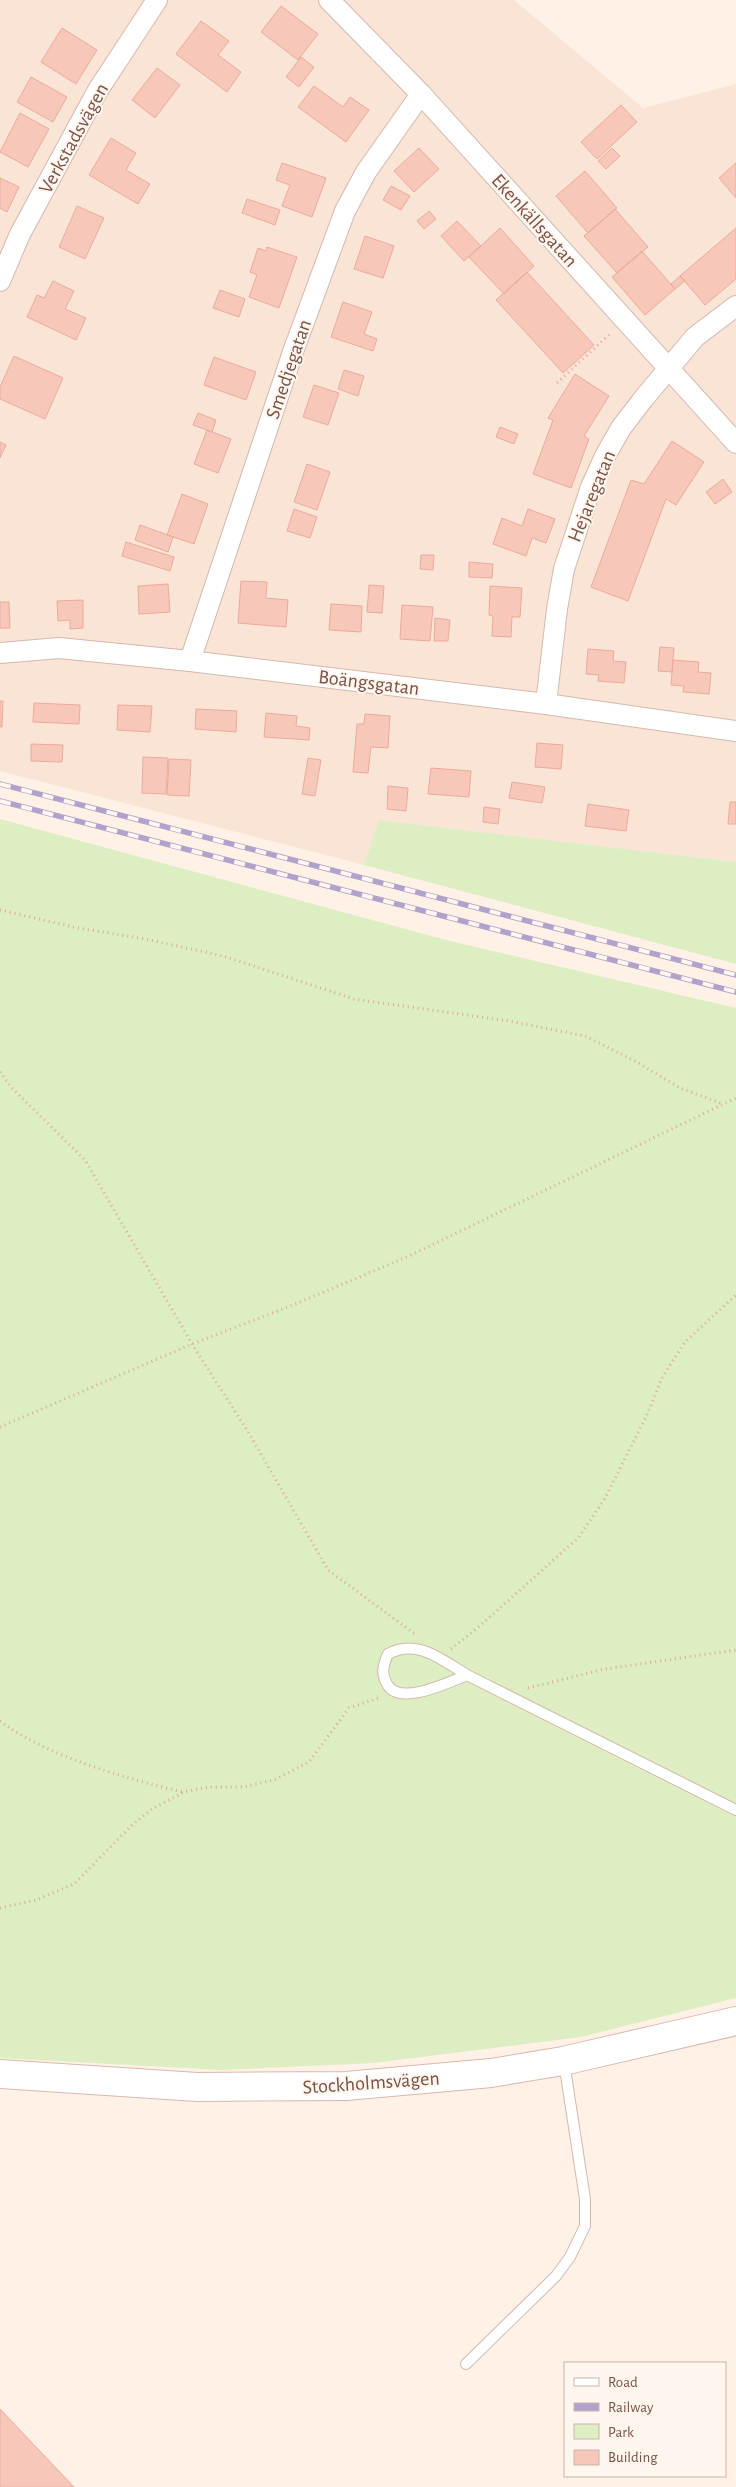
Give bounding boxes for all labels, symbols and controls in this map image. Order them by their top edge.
street label: Verkstadsvägen [35,80,112,197]
street label: Ekenkällsgatan [487,170,581,271]
street label: Smedjegatan [263,317,315,422]
street label: Hejaregatan [565,448,619,545]
street label: Boängsgatan [317,667,420,699]
street label: Stockholmsvägen [302,2068,440,2098]
legend [564,2362,726,2477]
text: Road [608,2375,638,2390]
text: Railway [608,2400,654,2415]
text: Park [608,2425,634,2440]
text: Building [608,2450,658,2465]

